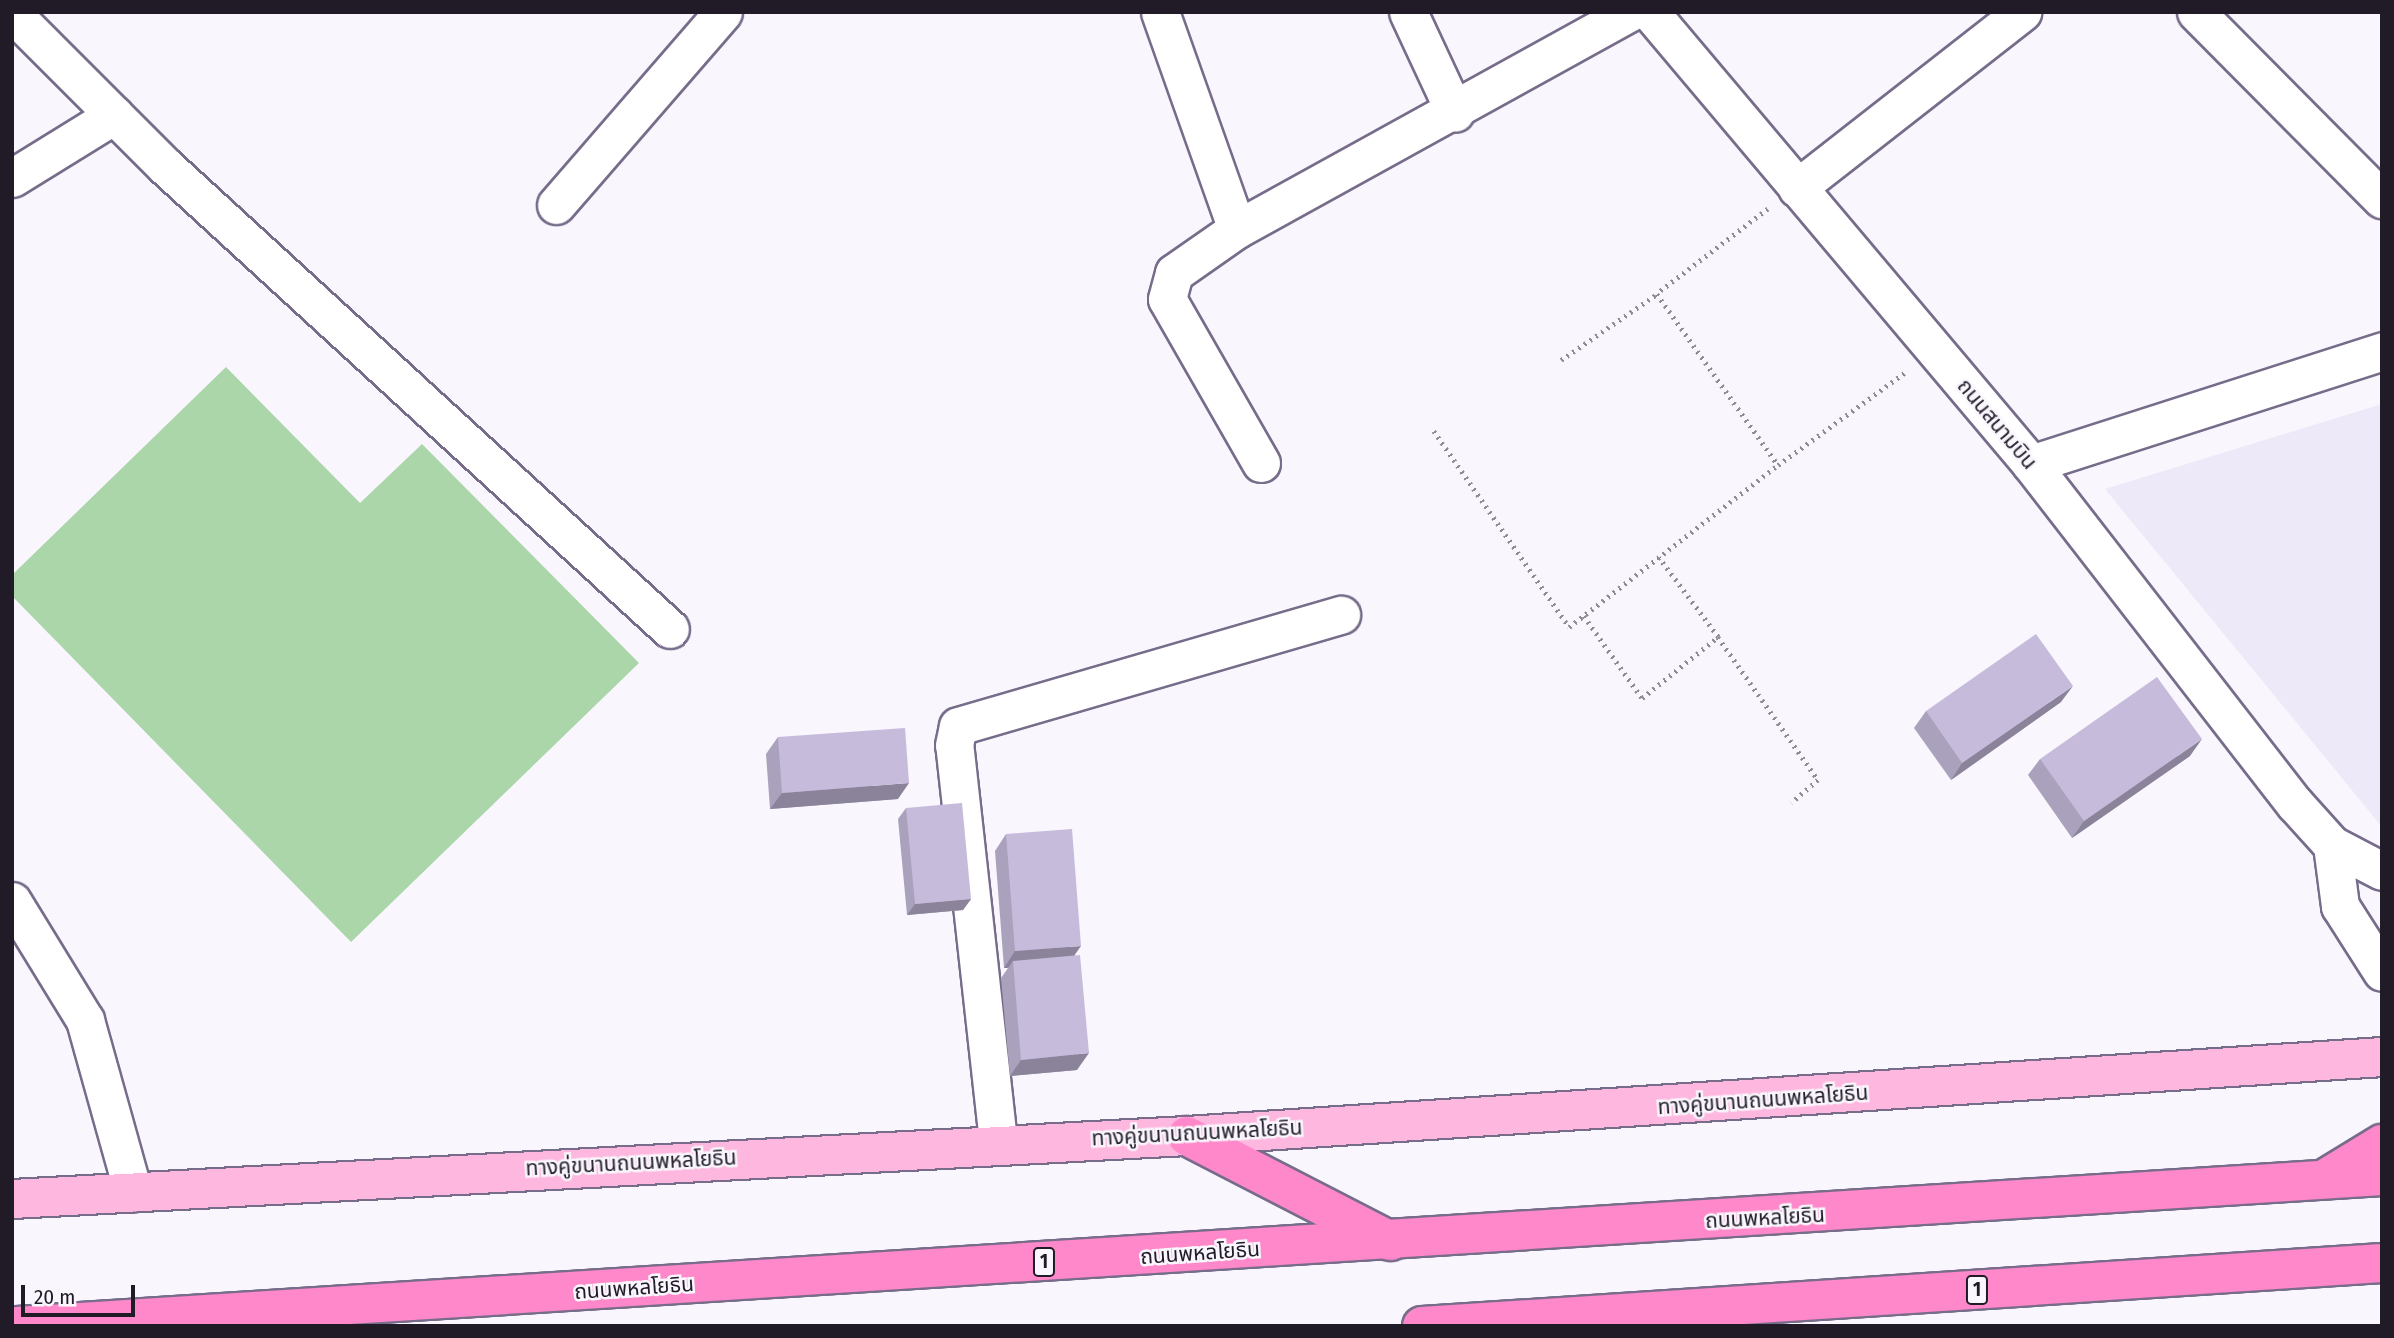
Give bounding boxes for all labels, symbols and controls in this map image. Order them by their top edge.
street label: ถนนสนามบิน [1952,374,2042,474]
street label: ทางคู่ขนานถนนพหลโยธิน [1657,1080,1869,1120]
street label: ทางคู่ขนานถนนพหลโยธิน [1091,1115,1303,1151]
street label: ทางคู่ขนานถนนพหลโยธิน [525,1145,737,1181]
street label: ถนนพหลโยธิน [1704,1202,1826,1234]
street label: ถนนพหลโยธิน [1139,1236,1261,1270]
road number: 1 [1032,1246,1056,1278]
street label: ถนนพหลโยธิน [573,1271,695,1305]
scale bar [24,1272,138,1316]
road number: 1 [1965,1274,1989,1306]
text: 20 m [34,1284,75,1310]

